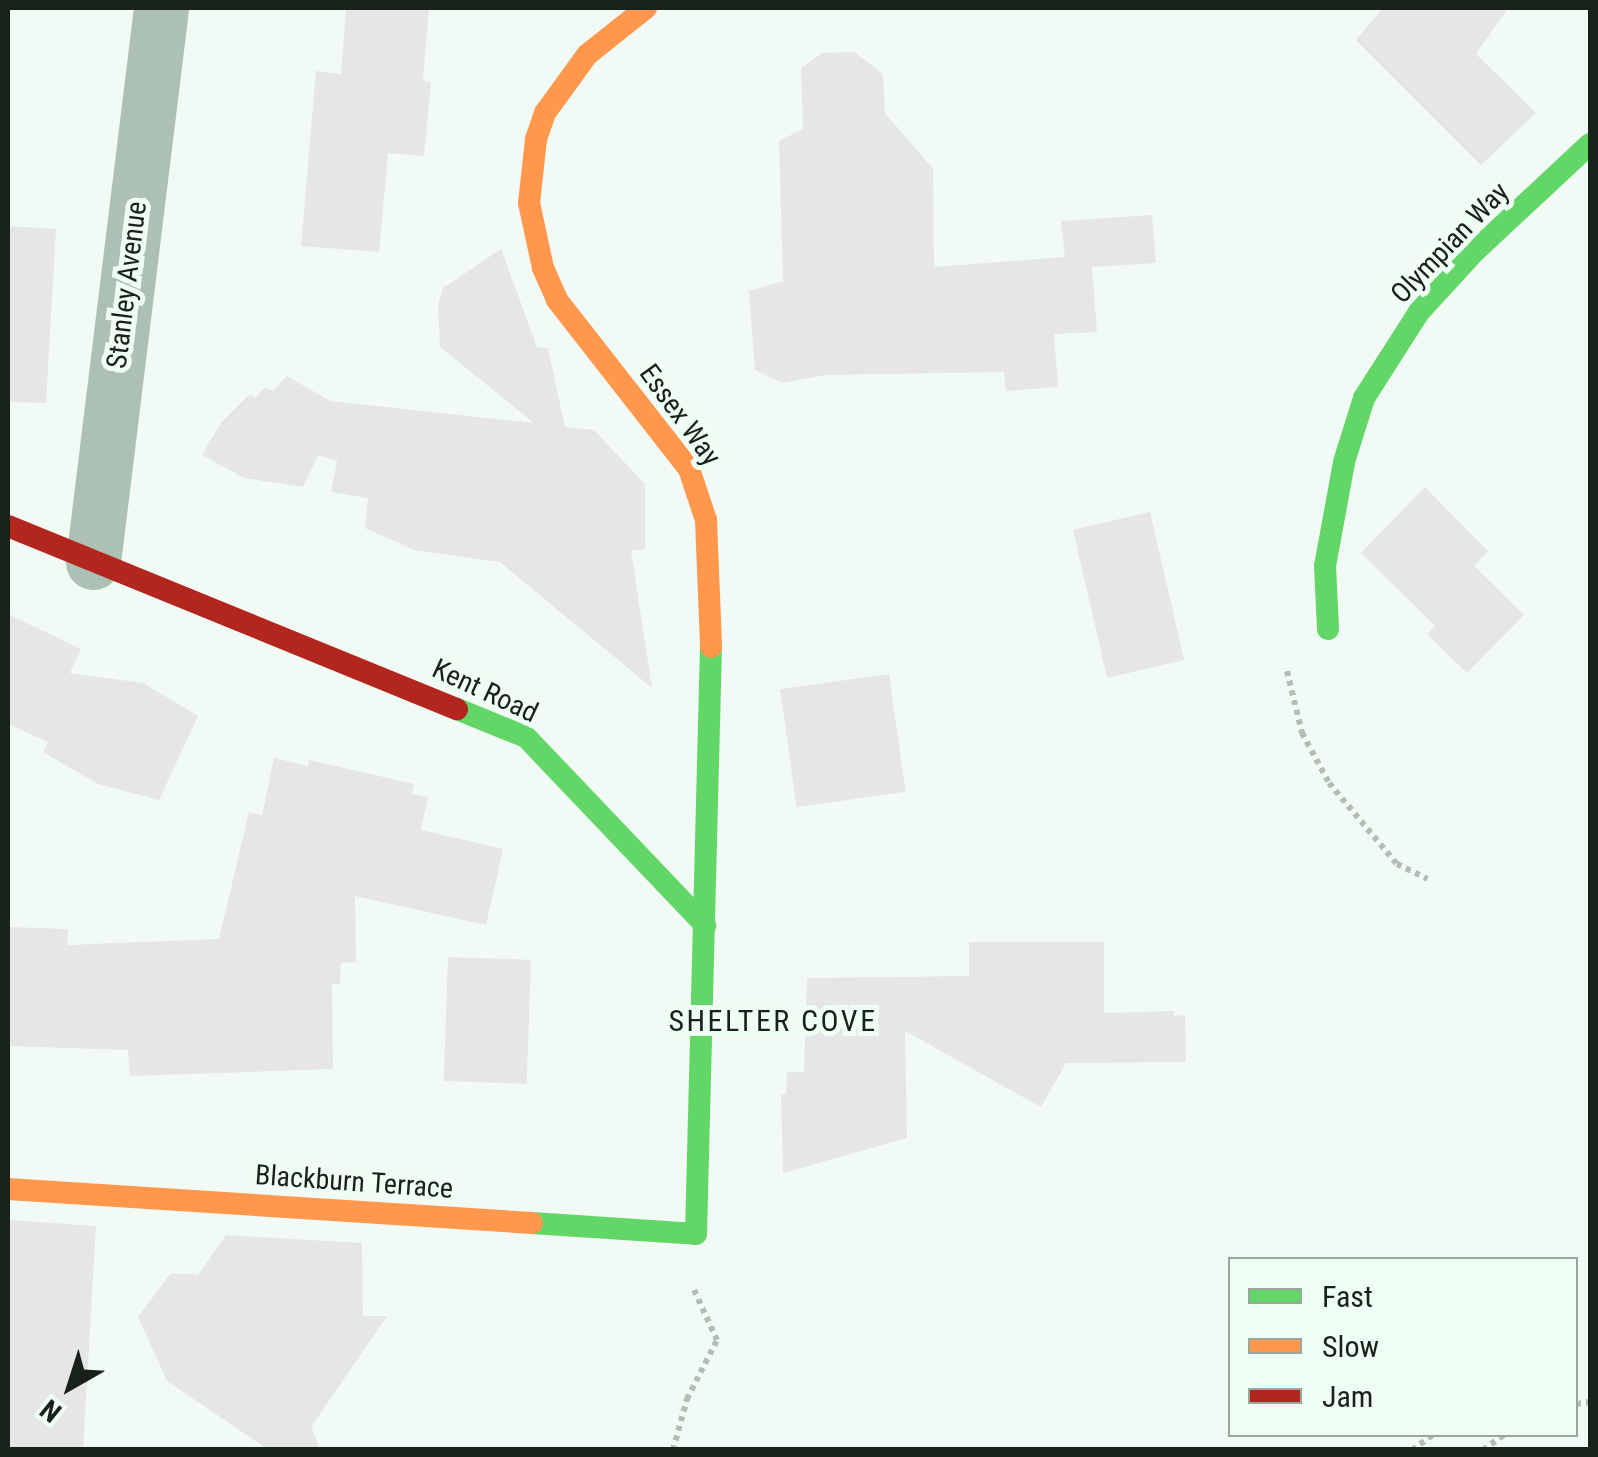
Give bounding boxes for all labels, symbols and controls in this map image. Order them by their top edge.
street label: Olympian Way [1384,175,1516,311]
street label: Stanley Avenue [100,200,154,370]
street label: Essex Way [632,358,728,472]
street label: Kent Road [427,652,543,730]
district label: SHELTER COVE [668,1003,878,1039]
street label: Blackburn Terrace [254,1158,454,1206]
legend [1228,1257,1578,1437]
text: Fast [1322,1279,1373,1314]
text: Slow [1322,1329,1379,1364]
north arrow [20,1337,120,1437]
text: Jam [1322,1379,1373,1414]
text: N [34,1392,68,1429]

